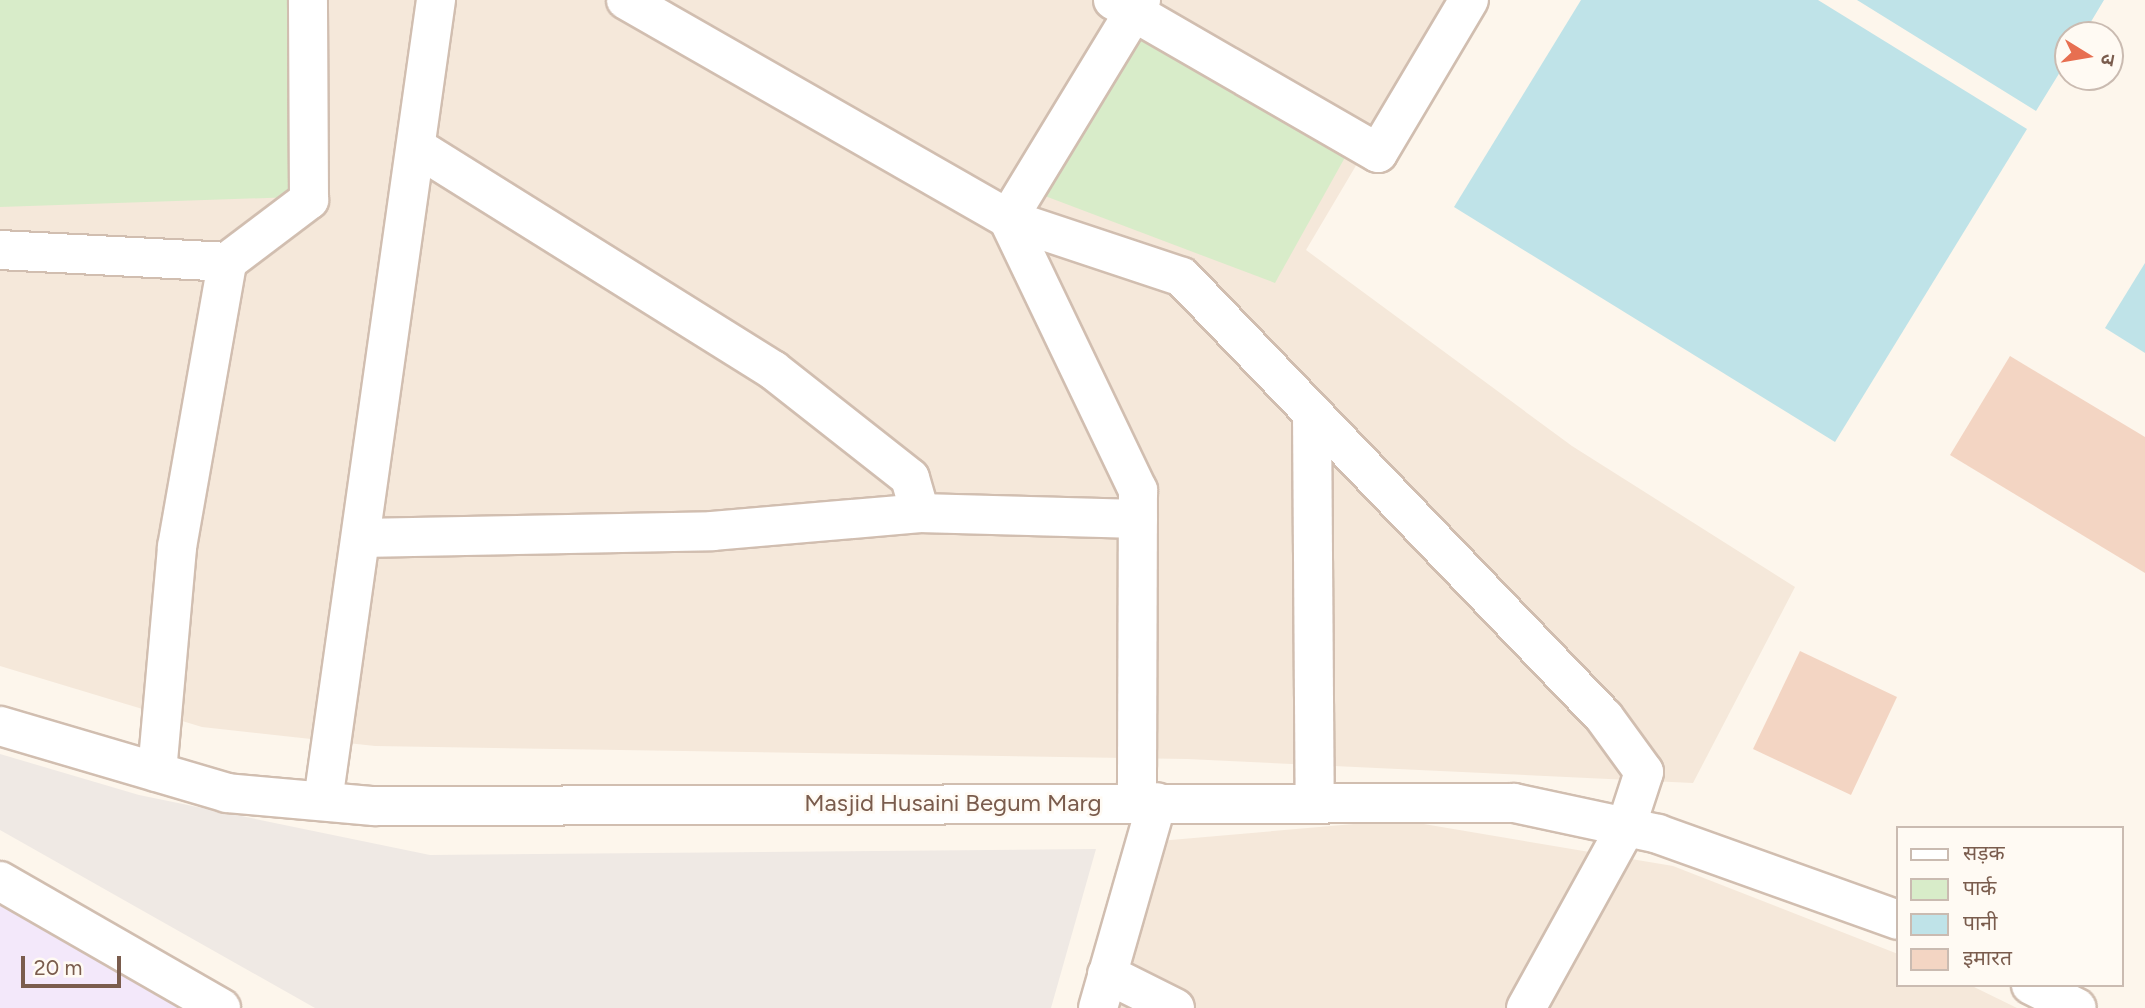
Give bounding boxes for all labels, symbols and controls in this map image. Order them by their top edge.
north arrow [2054,21,2124,91]
text: उ [2096,52,2120,67]
street label: Masjid Husaini Begum Marg [804,789,1102,817]
legend [1896,826,2124,987]
text: सड़क [1963,840,2005,865]
text: पार्क [1963,875,1997,900]
text: पानी [1963,910,1997,935]
scale bar [24,942,124,986]
text: इमारत [1963,945,2012,970]
text: 20 m [34,955,82,980]

